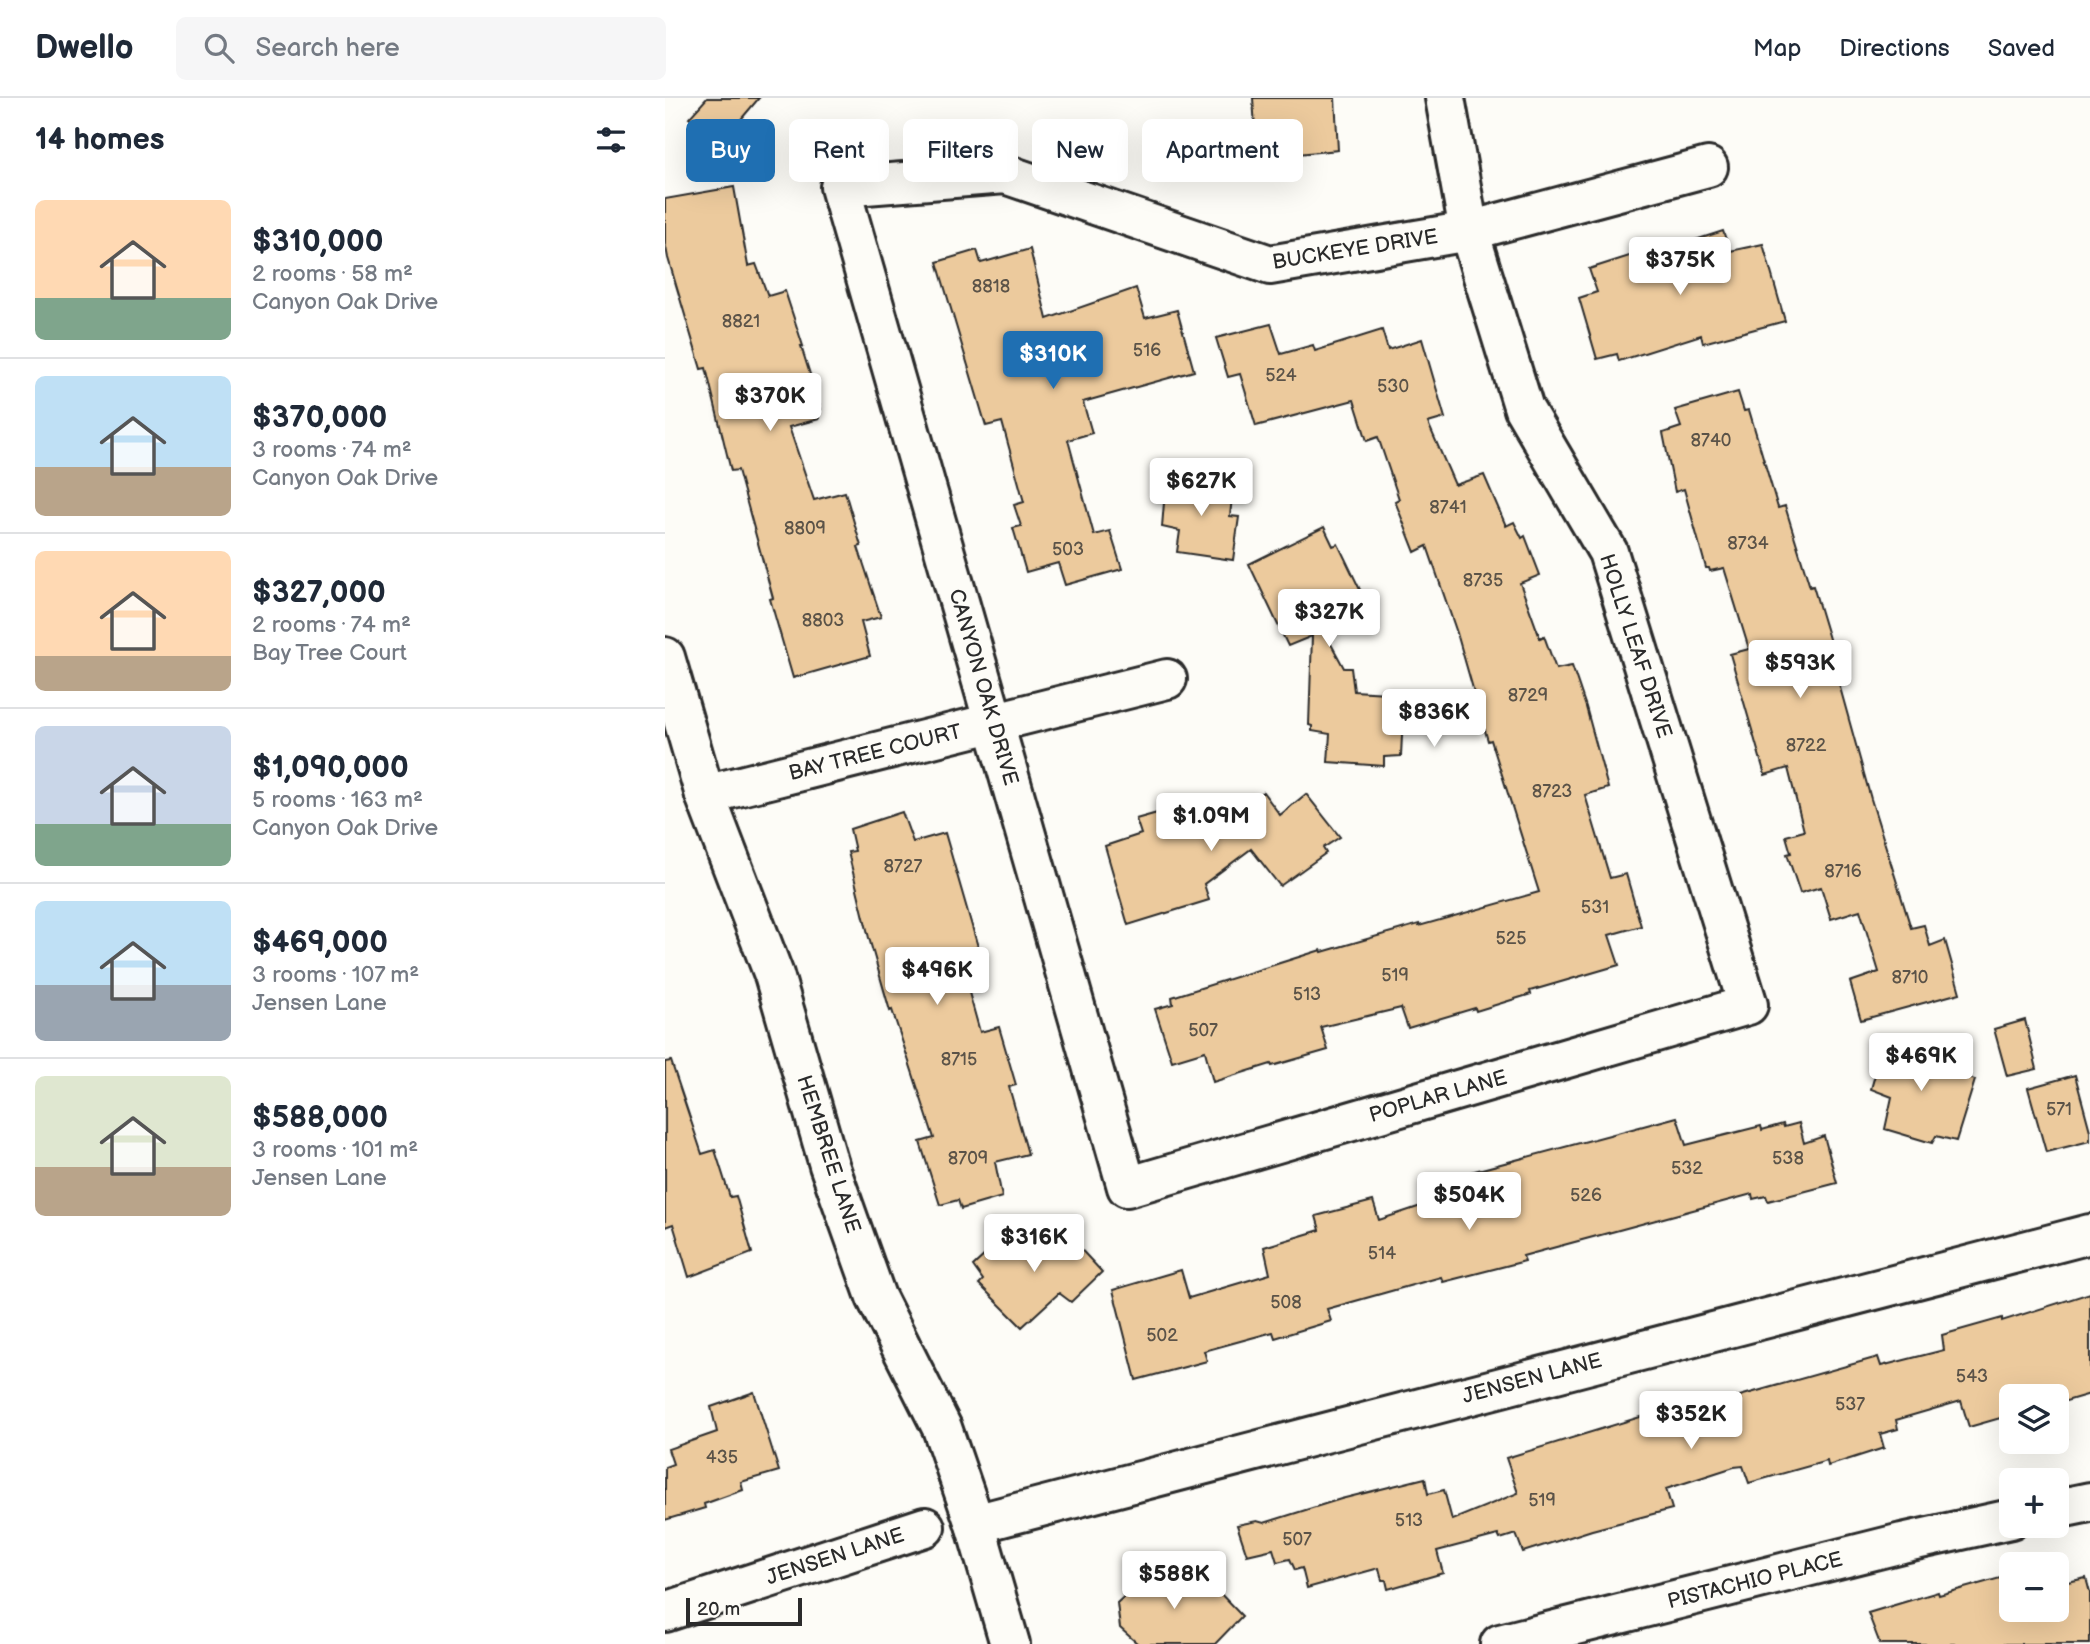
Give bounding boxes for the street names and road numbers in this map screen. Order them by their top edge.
street label: BUCKEYE DRIVE [1270,224,1440,275]
street label: HOLLY LEAF DRIVE [1594,551,1677,741]
street label: CANYON OAK DRIVE [943,586,1024,788]
street label: BAY TREE COURT [786,719,964,786]
street label: POPLAR LANE [1366,1065,1510,1128]
street label: HEMBREE LANE [791,1072,866,1236]
street label: JENSEN LANE [1460,1348,1605,1409]
street label: JENSEN LANE [763,1522,907,1591]
street label: PISTACHIO PLACE [1665,1547,1845,1614]

